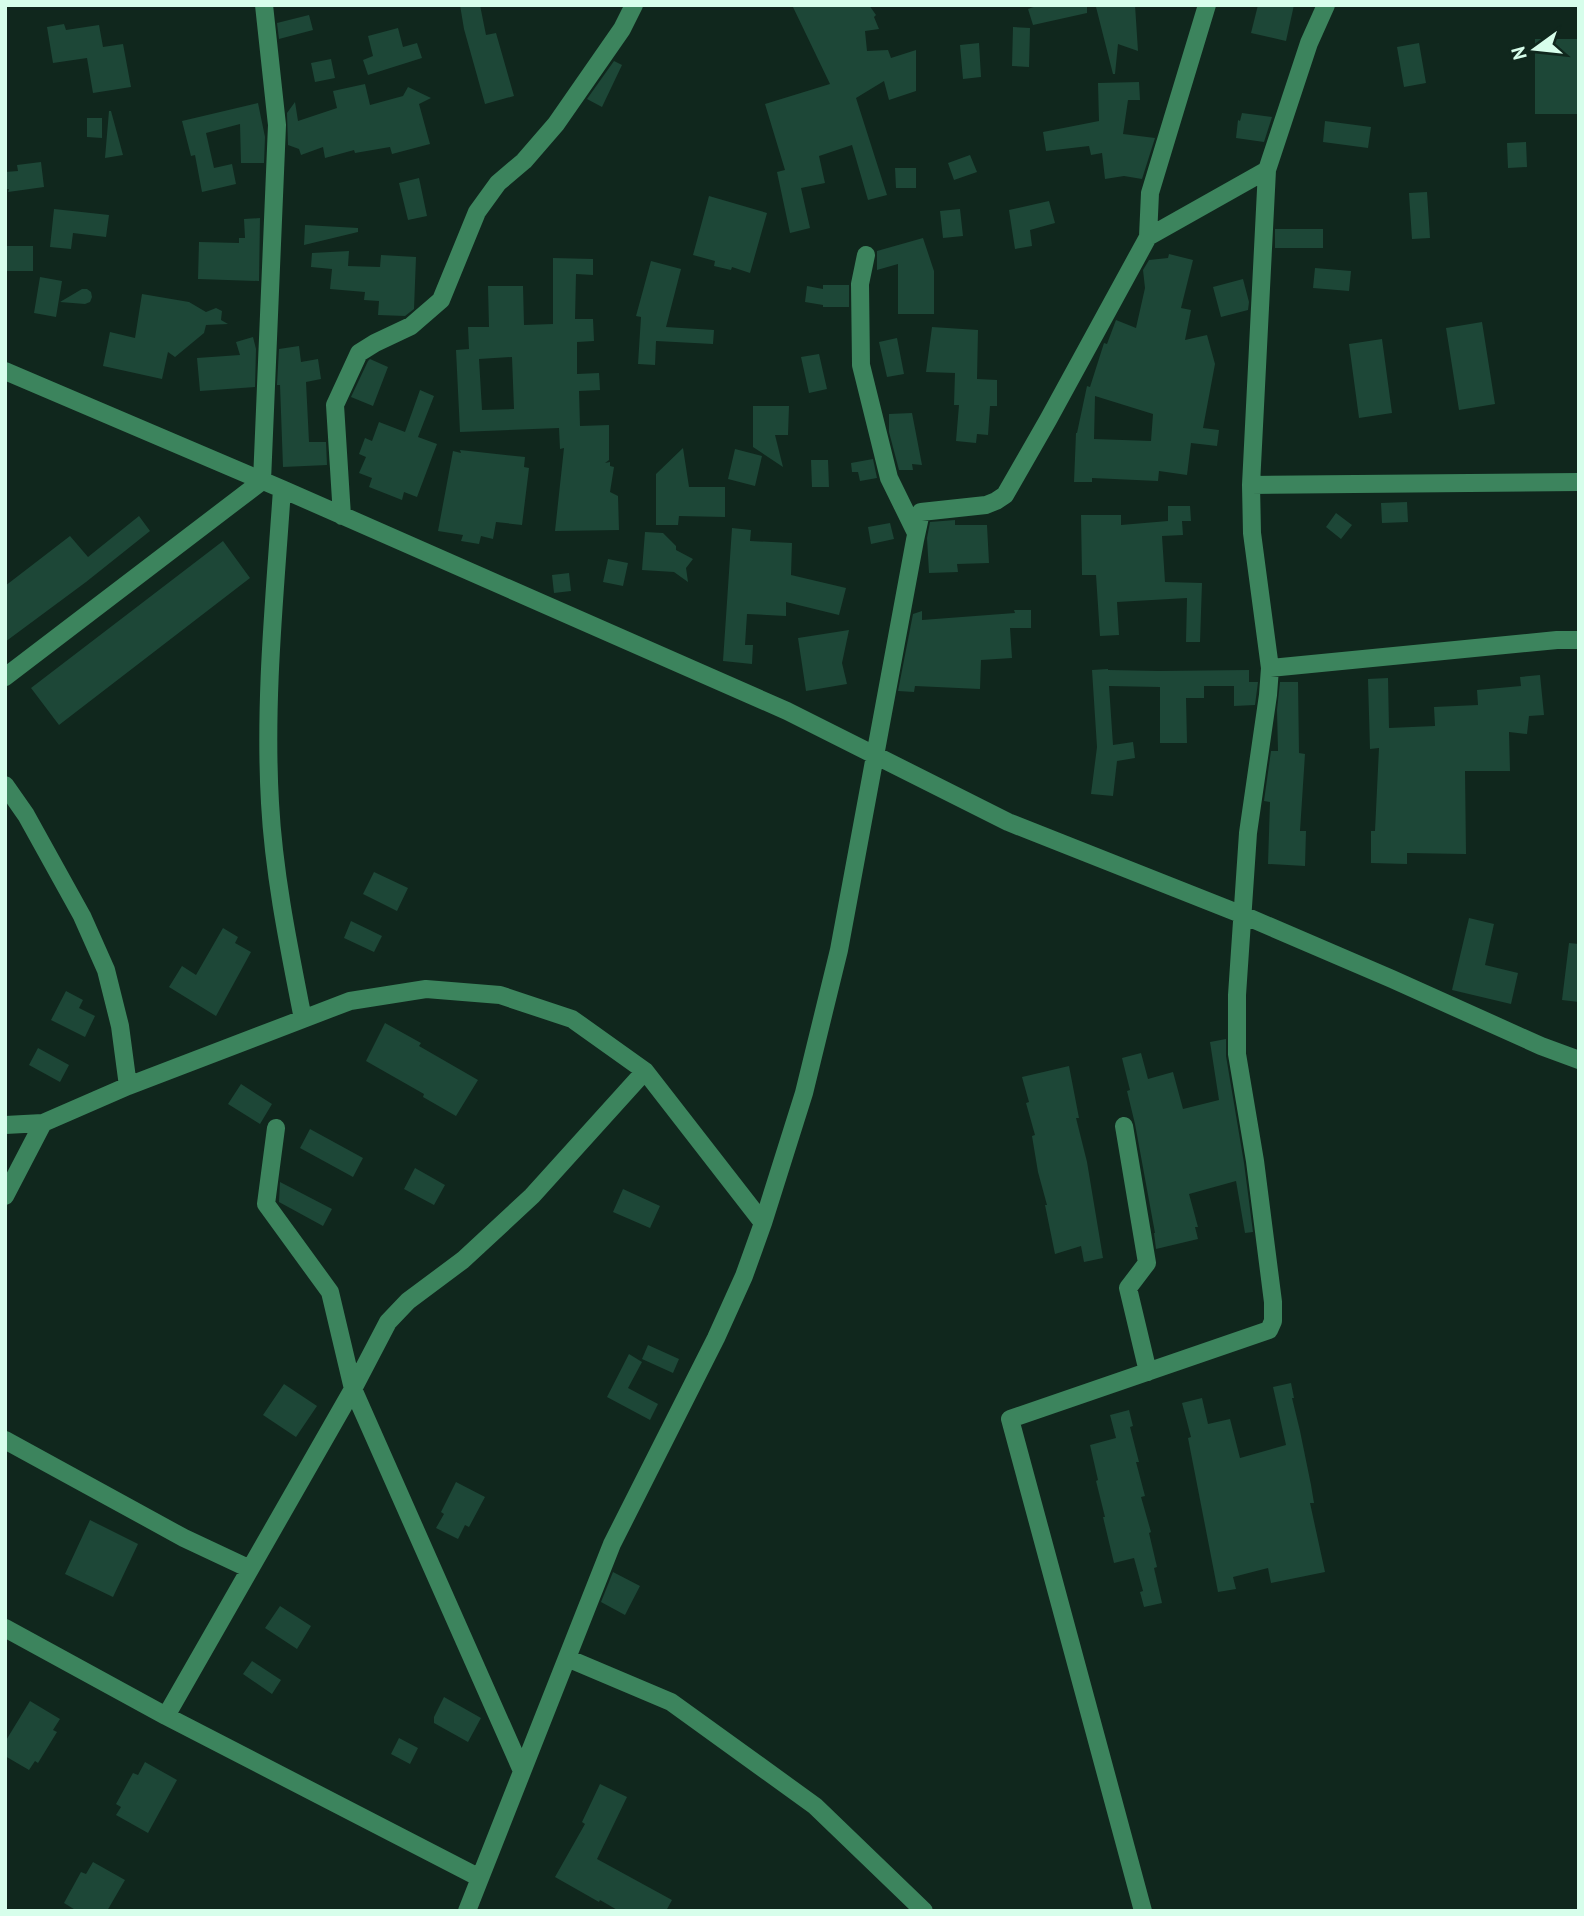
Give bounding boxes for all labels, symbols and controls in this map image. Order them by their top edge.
north arrow [1500,14,1570,84]
text: N [1505,44,1532,63]

